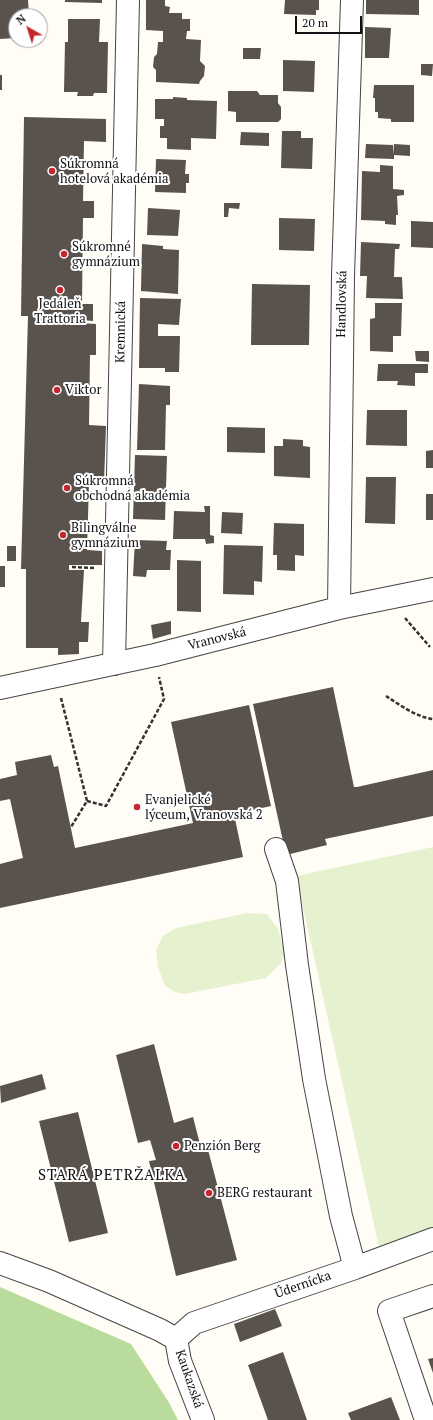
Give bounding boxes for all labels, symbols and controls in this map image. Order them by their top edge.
north arrow [8,8,48,48]
scale bar [297,8,364,34]
text: N [13,11,29,28]
text: 20 m [302,15,328,30]
place label: Súkromná hotelová akadémia [60,156,169,187]
marker: Súkromná hotelová akadémia [47,166,57,176]
place label: Súkromné gymnázium [72,239,140,270]
marker: Súkromné gymnázium [59,249,69,259]
street label: Handlovská [334,270,350,338]
marker: Jedáleň Trattoria [55,285,65,295]
place label: Jedáleň Trattoria [34,296,86,327]
street label: Kremnická [113,301,129,363]
place label: Viktor [65,382,102,398]
marker: Viktor [52,385,62,395]
place label: Súkromná obchodná akadémia [75,473,190,504]
marker: Súkromná obchodná akadémia [62,483,72,493]
place label: Bilingválne gymnázium [71,520,139,551]
marker: Bilingválne gymnázium [58,530,68,540]
street label: Vranovská [186,624,248,654]
place label: Evanjelické lýceum, Vranovská 2 [145,792,263,823]
marker: Evanjelické lýceum, Vranovská 2 [132,802,142,812]
place label: Penzión Berg [184,1138,260,1154]
marker: Penzión Berg [171,1141,181,1151]
district label: STARÁ PETRŽALKA [38,1167,186,1185]
place label: BERG restaurant [217,1185,313,1201]
marker: BERG restaurant [204,1188,214,1198]
street label: Údernícka [273,1268,333,1302]
street label: Kaukazská [172,1348,206,1410]

